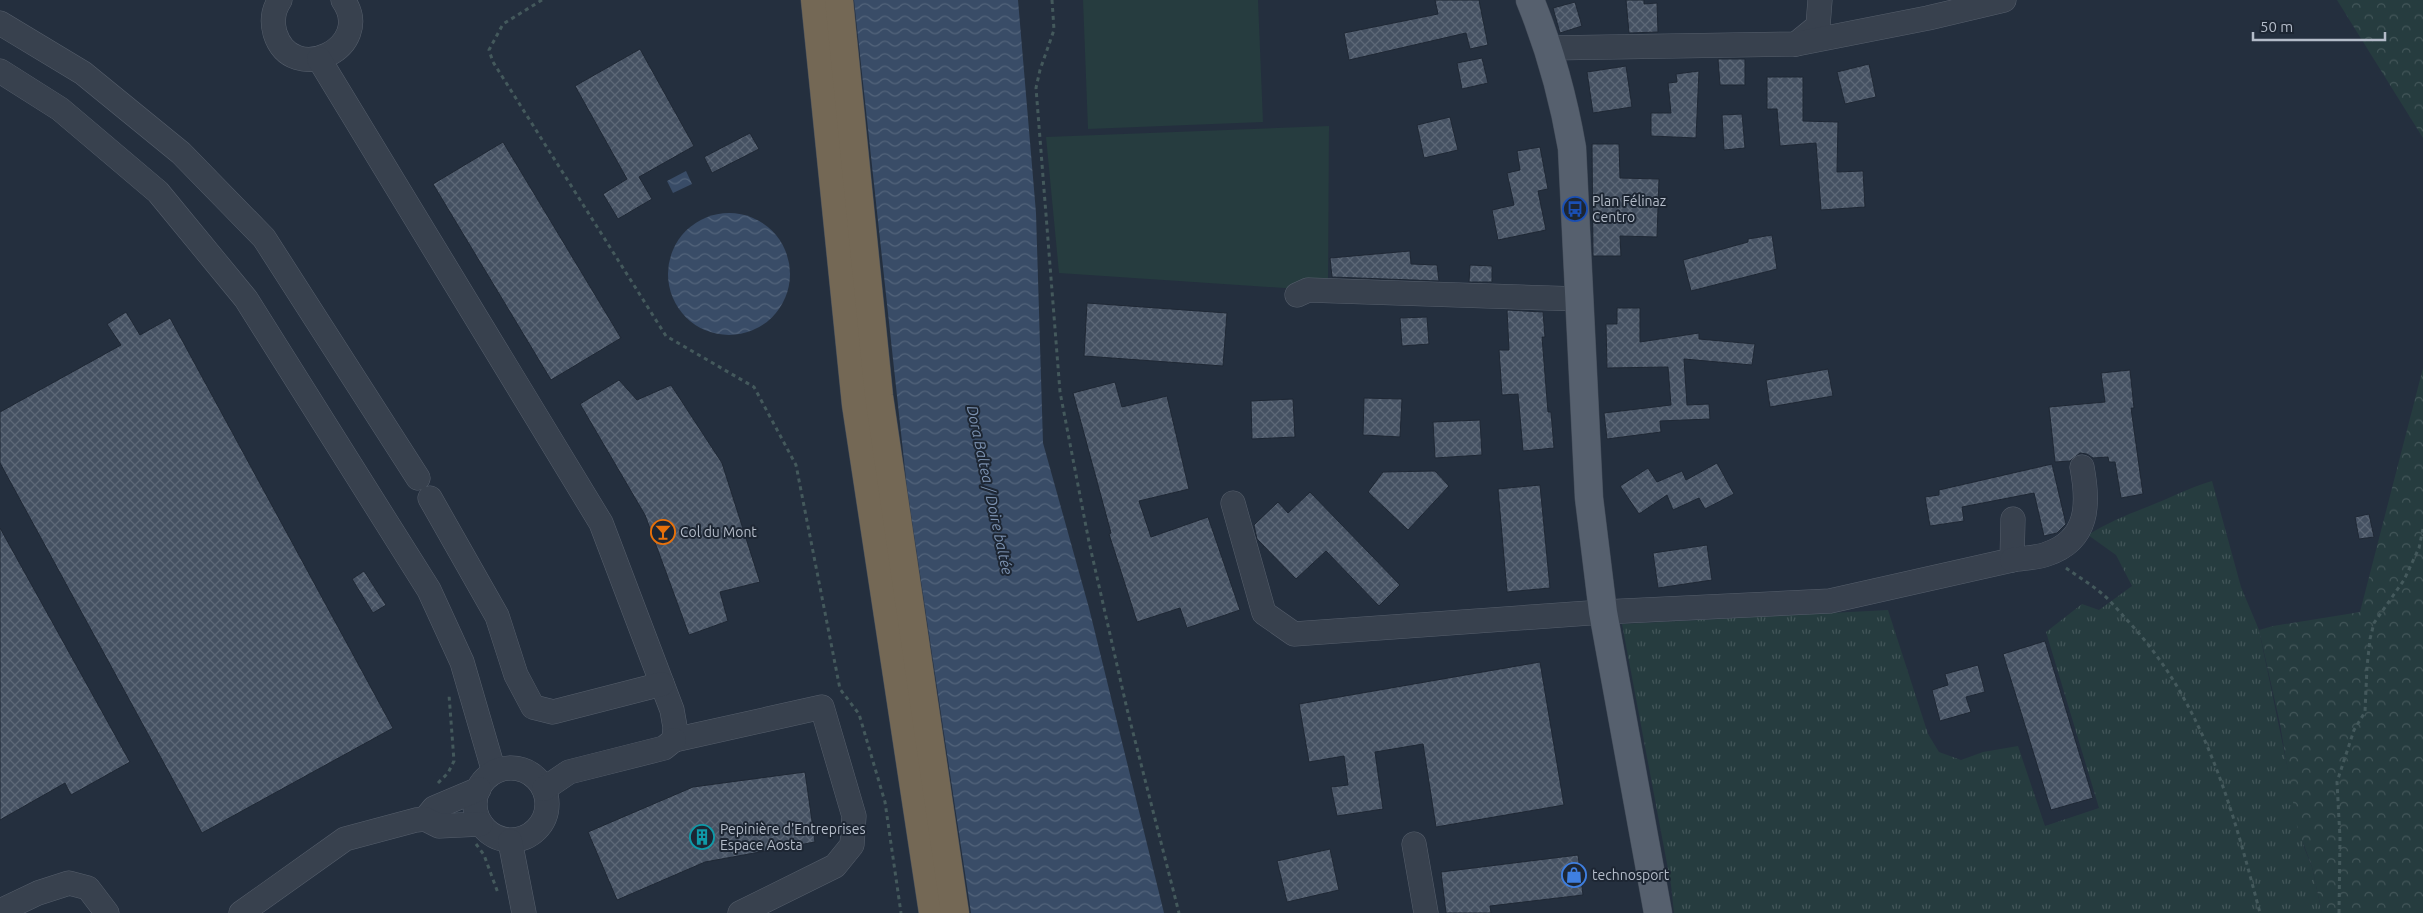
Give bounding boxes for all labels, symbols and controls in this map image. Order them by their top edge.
scale bar [2253,10,2386,42]
text: 50 m [2260,18,2293,35]
place label: Plan Félinaz Centro [1592,193,1666,225]
bus stop icon: Plan Félinaz Centro [1562,196,1588,222]
water label: Dora Baltea / Doire baltée [964,404,1016,577]
bar icon: Col du Mont [650,519,676,545]
place label: Col du Mont [680,524,757,540]
place label: Pepinière d'Entreprises Espace Aosta [720,821,865,853]
building icon: Pepinière d'Entreprises Espace Aosta [689,824,715,850]
shop icon: technosport [1561,862,1587,888]
place label: technosport [1592,867,1670,883]

